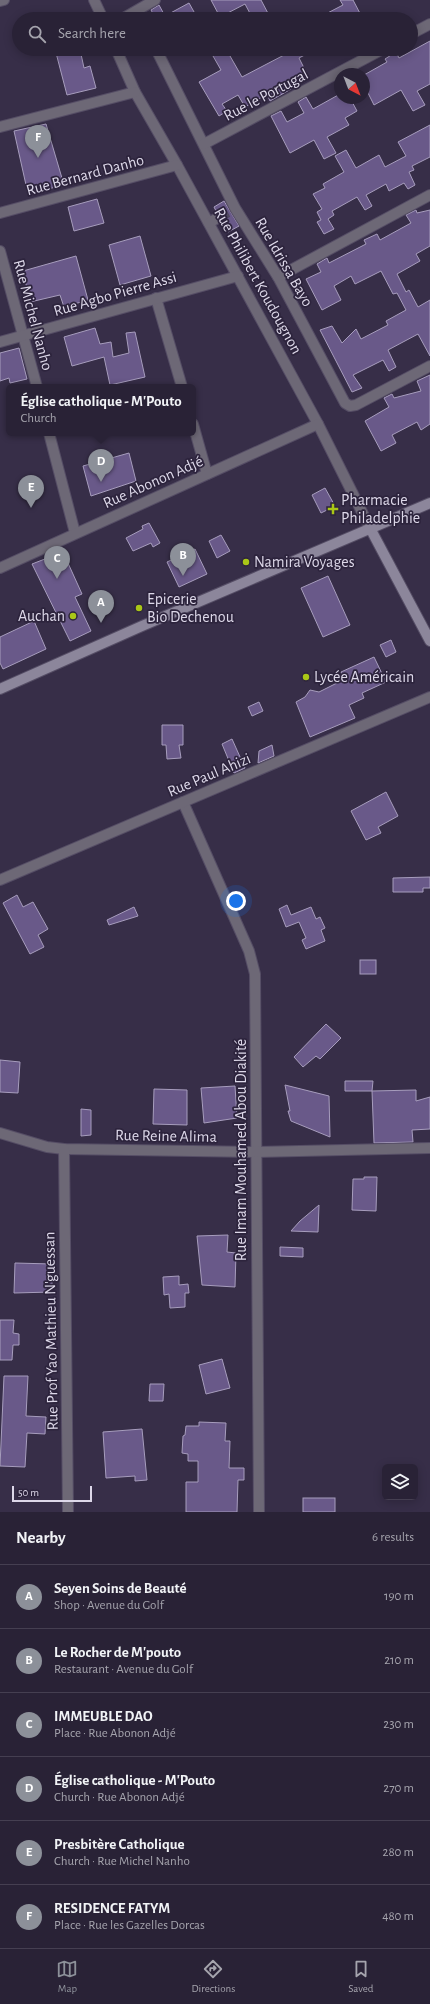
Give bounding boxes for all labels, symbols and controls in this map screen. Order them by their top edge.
search box [12,12,418,56]
icon: search [26,23,48,45]
text: Search here [58,26,126,41]
street label: Rue le Portugal [221,66,311,124]
north arrow [334,68,370,104]
pin: F [25,125,51,158]
street label: Rue Bernard Danho [24,152,146,198]
street label: Rue Philibert Koudougnon [211,205,305,357]
street label: Rue Idrissa Bayo [251,215,316,310]
street label: Rue Michel Nanho [11,258,56,372]
street label: Rue Agbo Pierre Assi [52,269,178,319]
popup [6,384,196,436]
text: Église catholique - M'Pouto [20,394,182,409]
text: Church [20,412,56,425]
pin: D [88,449,114,482]
street label: Rue Abonon Adjé [101,453,206,512]
pin: E [18,475,44,508]
place label: Pharmacie Philadelphie [341,492,420,526]
marker: Pharmacie Philadelphie [328,504,338,514]
pin: B [170,543,196,576]
pin: C [44,546,70,579]
place label: Namira Voyages [254,554,355,571]
marker: Namira Voyages [241,557,251,567]
pin: A [88,590,114,623]
place label: Epicerie Bio Dechenou [147,591,234,625]
marker: Epicerie Bio Dechenou [134,603,144,613]
place label: Auchan [18,608,65,624]
marker: Auchan [68,611,78,621]
place label: Lycée Américain [314,669,414,686]
marker: Lycée Américain [301,672,311,682]
street label: Rue Paul Ahizi [165,750,253,800]
your location [226,891,246,911]
street label: Rue Imam Mouhamed Abou Diakité [233,1039,249,1261]
street label: Rue Reine Alima [115,1127,217,1145]
street label: Rue Prof Yao Mathieu N'guessan [41,1231,61,1431]
map controls [382,1464,418,1500]
button: layers [382,1464,418,1500]
scale bar [12,1484,92,1503]
text: 50 m [18,1487,39,1498]
text: Nearby [16,1529,66,1546]
text: 6 results [372,1531,414,1544]
text: Seyen Soins de Beauté [54,1581,187,1596]
text: A [25,1590,33,1603]
text: 190 m [384,1590,414,1603]
text: Shop · Avenue du Golf [54,1599,164,1612]
text: Le Rocher de M'pouto [54,1645,181,1660]
text: B [25,1654,33,1667]
text: 210 m [384,1654,414,1667]
text: Restaurant · Avenue du Golf [54,1663,193,1676]
text: IMMEUBLE DAO [54,1709,153,1724]
text: C [26,1718,32,1731]
text: 230 m [383,1718,414,1731]
text: Place · Rue Abonon Adjé [54,1727,176,1740]
text: Église catholique - M'Pouto [54,1773,215,1788]
text: D [25,1782,33,1795]
text: 270 m [383,1782,414,1795]
text: Church · Rue Abonon Adjé [54,1791,185,1804]
text: Presbitère Catholique [54,1837,185,1852]
text: E [26,1846,32,1859]
text: 280 m [383,1846,414,1859]
text: Church · Rue Michel Nanho [54,1855,190,1868]
text: RESIDENCE FATYM [54,1901,170,1916]
text: F [26,1910,32,1923]
text: 480 m [382,1910,414,1923]
text: Place · Rue les Gazelles Dorcas [54,1919,205,1932]
tab: Map [56,1958,78,1995]
tab: Directions [191,1958,235,1995]
tab: Saved [348,1958,373,1995]

